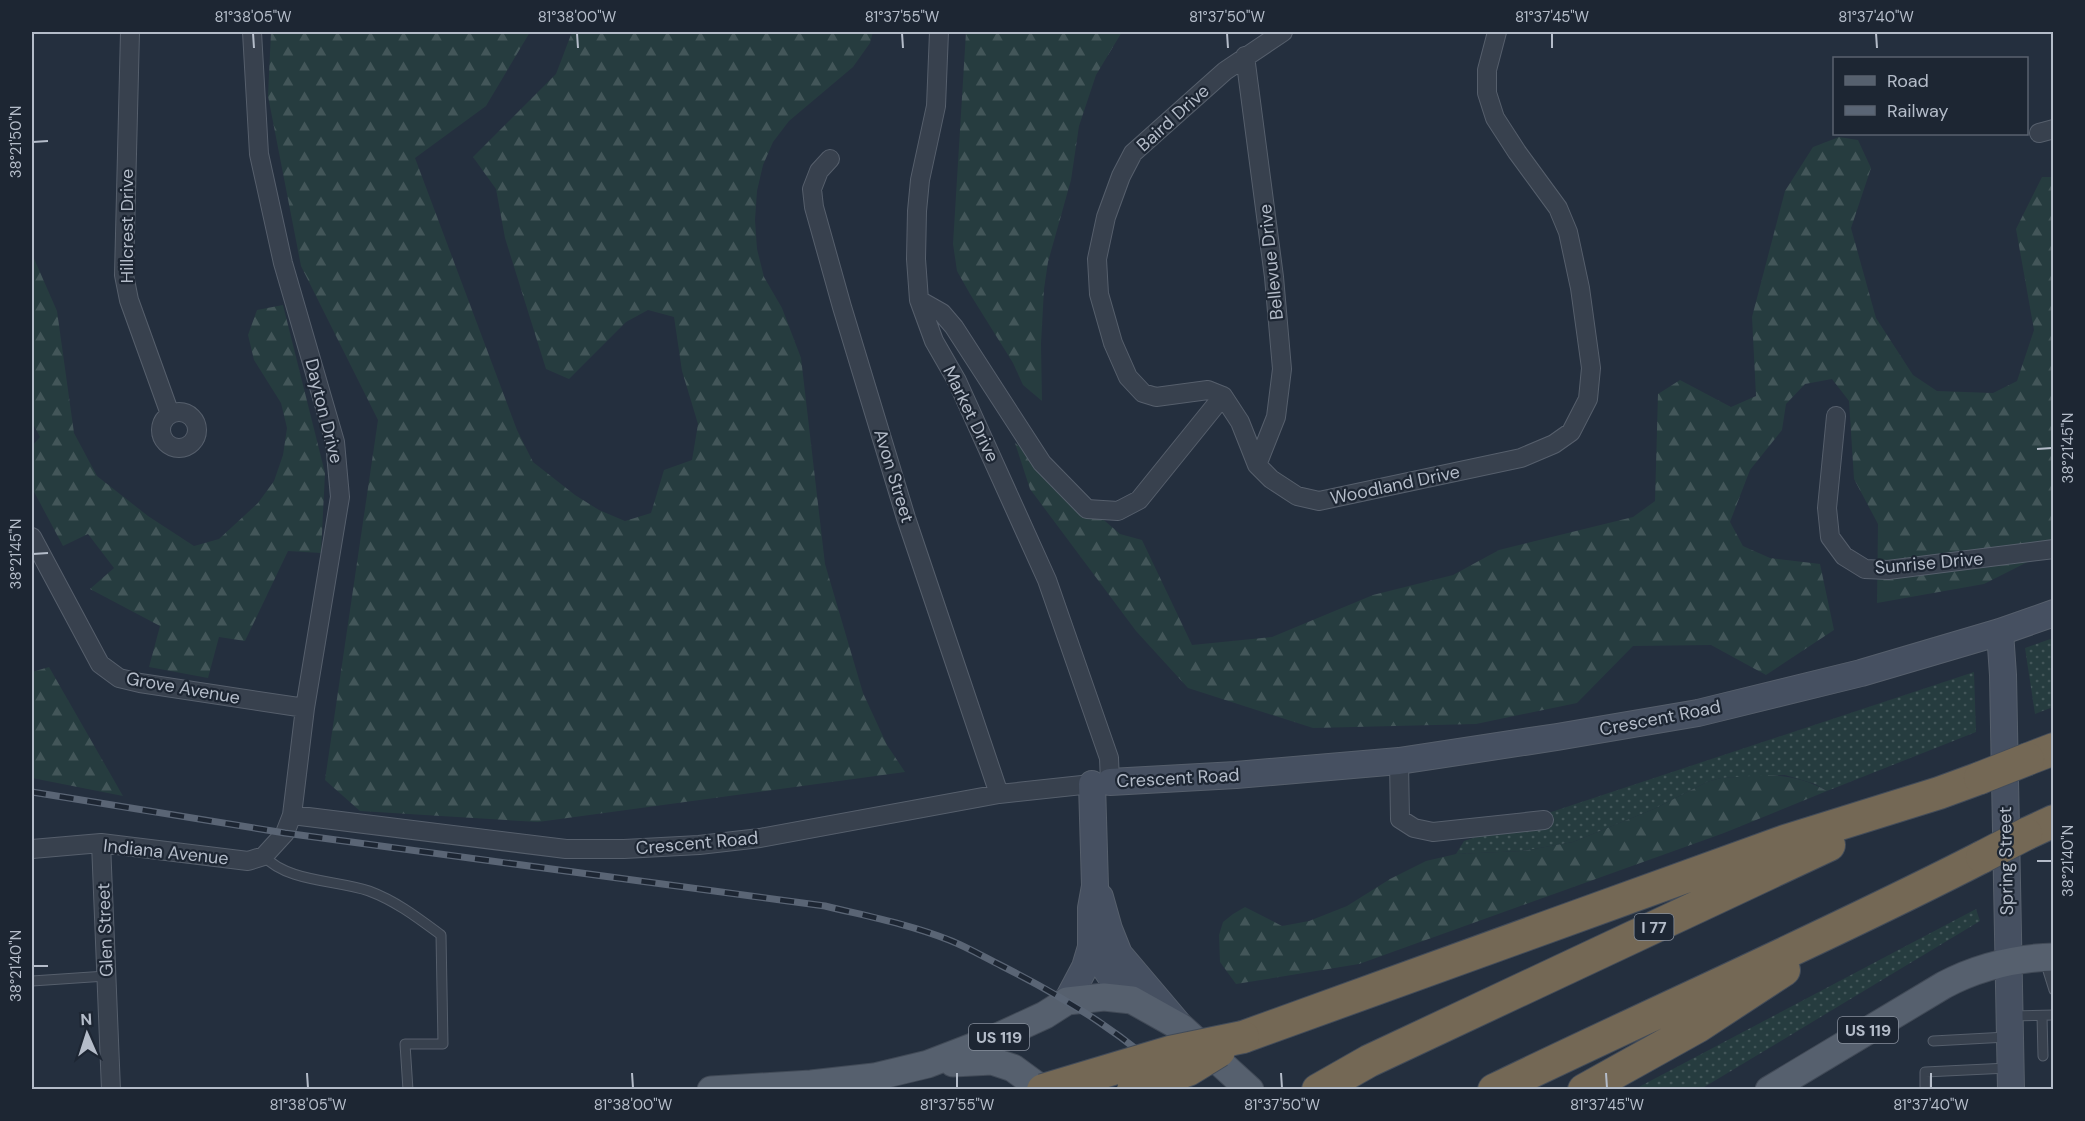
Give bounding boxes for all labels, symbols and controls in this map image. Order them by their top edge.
text: 81°38'05"W [214,7,292,27]
text: 81°38'00"W [538,7,617,27]
text: 81°37'55"W [865,7,940,27]
text: 81°37'50"W [1189,7,1265,27]
text: 81°37'45"W [1515,7,1590,27]
text: 81°37'40"W [1838,7,1914,27]
legend [1833,57,2028,135]
text: Road [1887,69,1929,93]
street label: Baird Drive [1132,79,1214,157]
text: Railway [1887,99,1949,123]
text: 38°21'50"N [6,106,26,178]
street label: Hillcrest Drive [115,169,139,283]
street label: Bellevue Drive [1253,203,1289,321]
street label: Dayton Drive [299,356,349,466]
street label: Market Drive [937,362,1005,466]
text: 38°21'45"N [2058,413,2078,483]
street label: Avon Street [868,426,920,526]
street label: Woodland Drive [1328,460,1462,510]
text: 38°21'45"N [6,519,26,589]
street label: Sunrise Drive [1874,546,1984,580]
street label: Grove Avenue [124,666,242,710]
street label: Crescent Road [1597,694,1723,742]
street label: Crescent Road [1116,763,1240,793]
street label: Spring Street [1993,806,2019,916]
text: 38°21'40"N [2058,825,2078,897]
street label: Crescent Road [635,826,759,860]
street label: Indiana Avenue [102,833,230,871]
street label: Glen Street [91,883,119,977]
road number: I 77 [1634,914,1674,940]
text: 38°21'40"N [6,930,26,1002]
north arrow [57,1004,117,1064]
text: N [80,1009,93,1030]
road number: US 119 [1838,1017,1898,1043]
road number: US 119 [969,1024,1029,1050]
text: 81°38'05"W [269,1095,347,1115]
text: 81°38'00"W [594,1095,673,1115]
text: 81°37'55"W [920,1095,995,1115]
text: 81°37'50"W [1244,1095,1320,1115]
text: 81°37'45"W [1570,1095,1645,1115]
text: 81°37'40"W [1893,1095,1969,1115]

